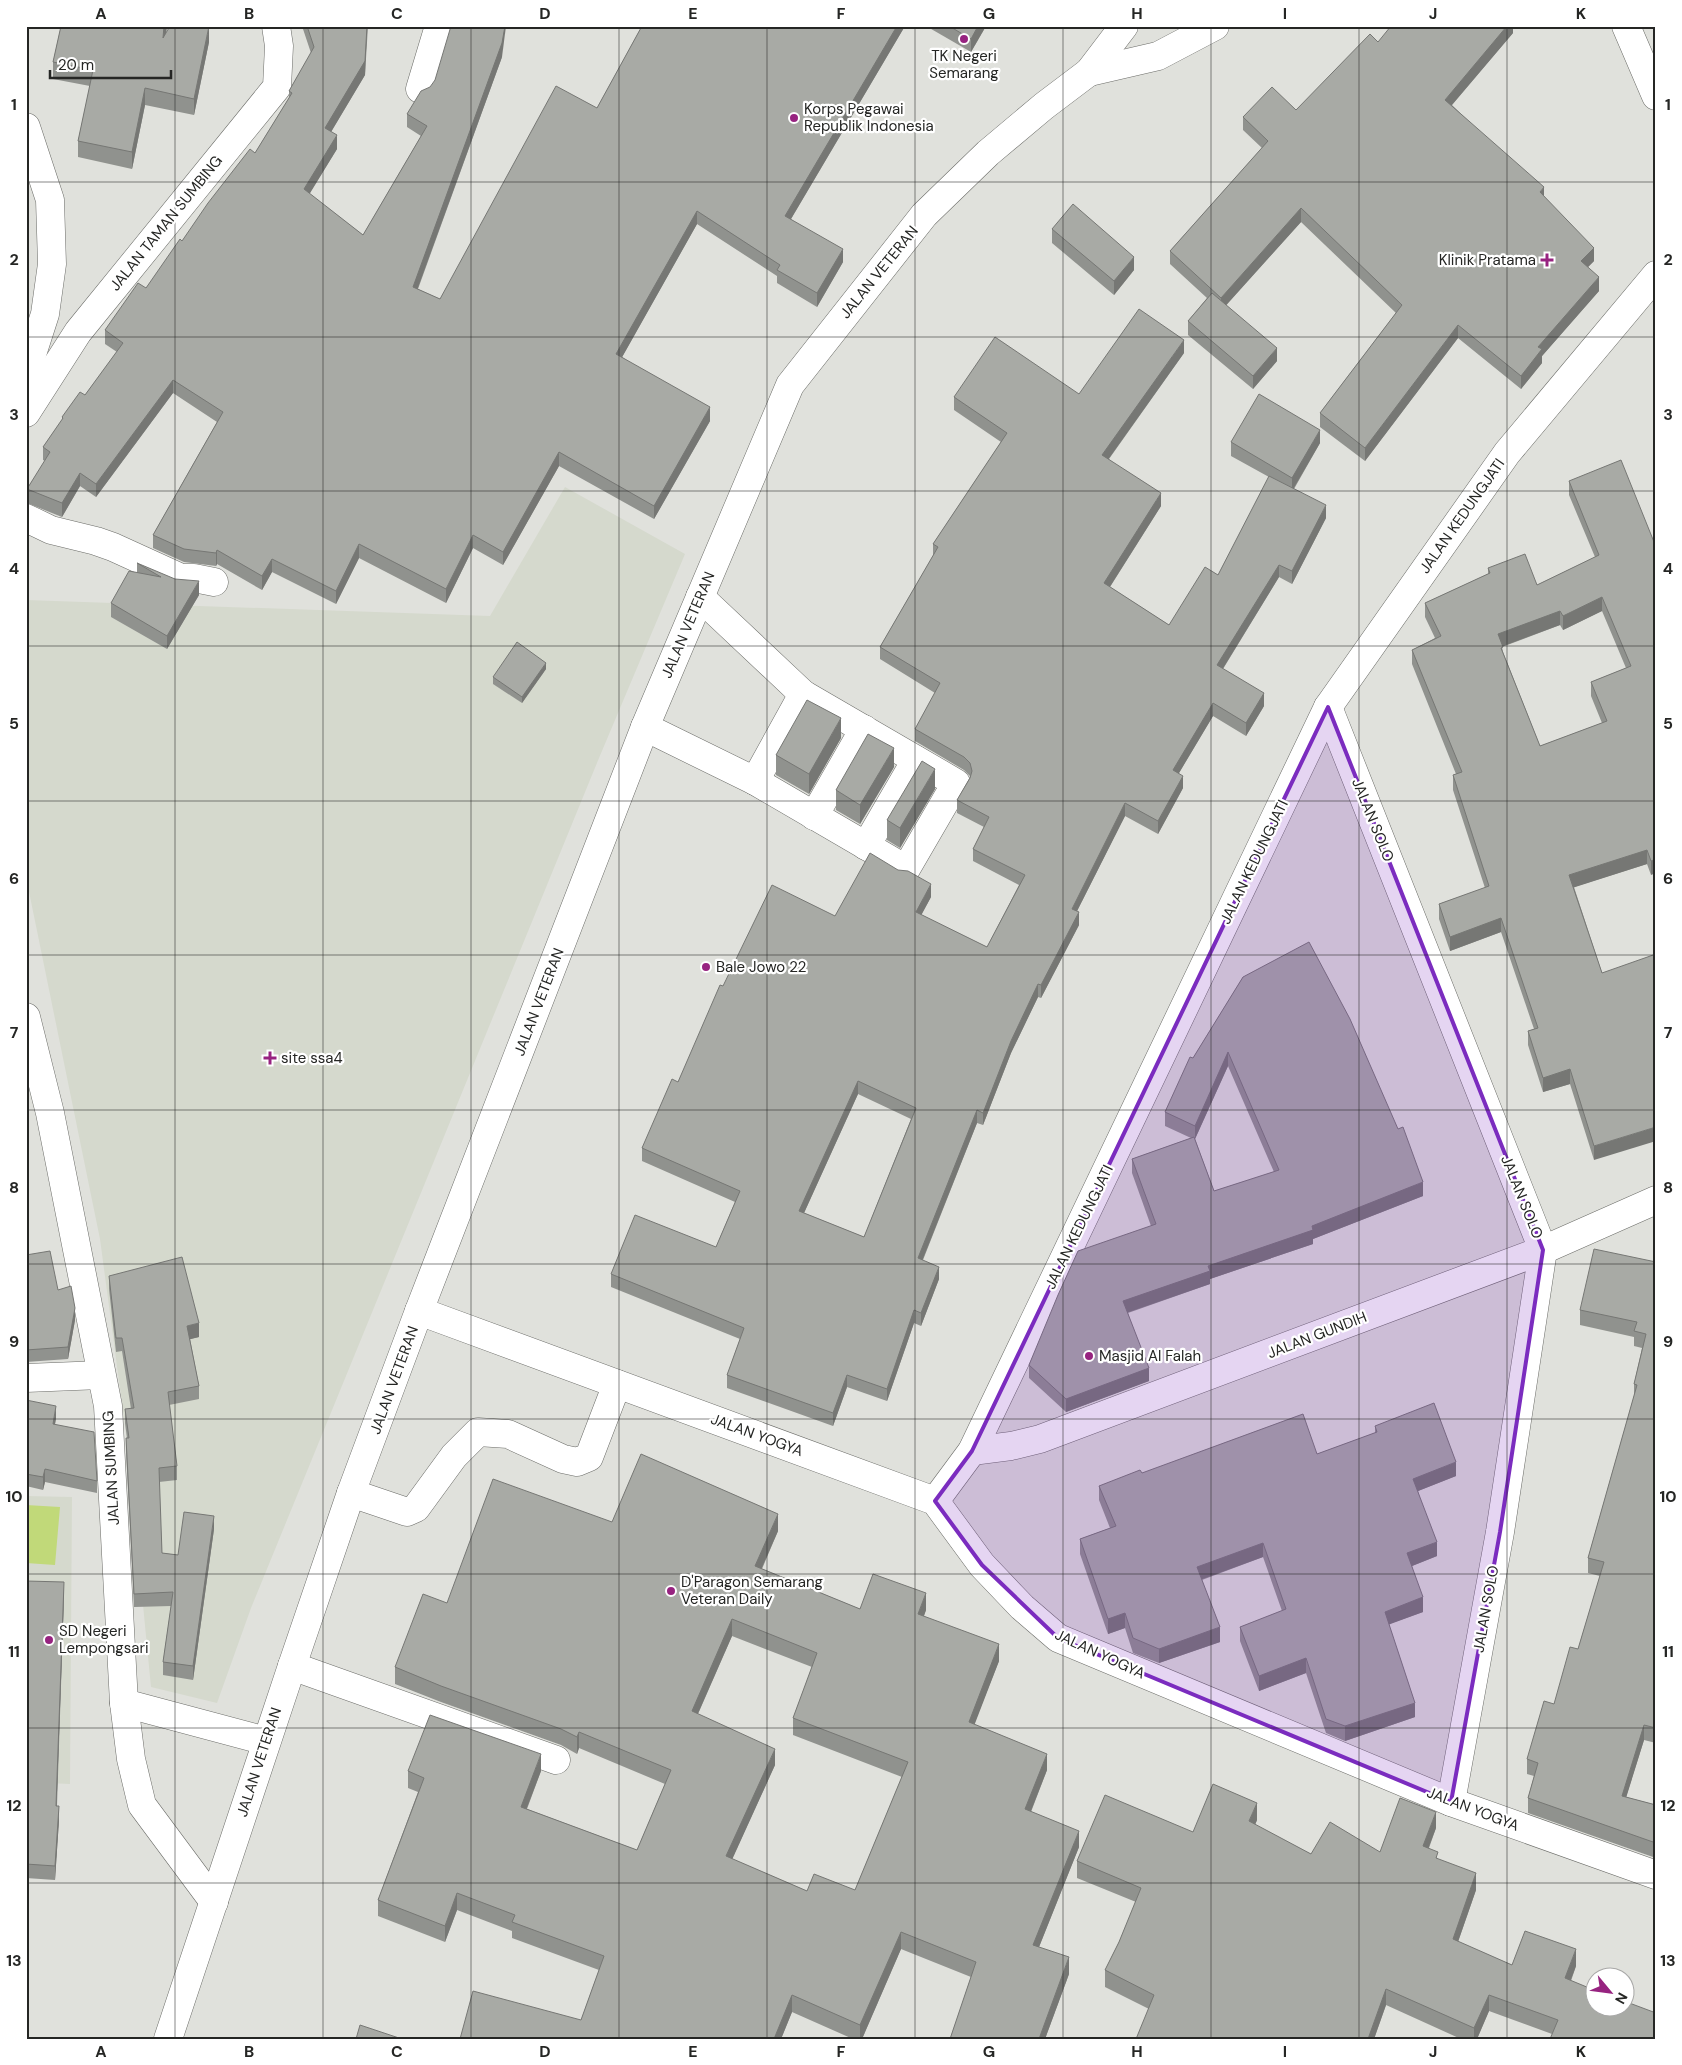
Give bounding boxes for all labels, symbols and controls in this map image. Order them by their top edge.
text: A [95,3,107,24]
text: B [244,3,254,24]
text: C [391,3,403,24]
text: D [539,3,551,24]
text: E [688,3,698,24]
text: F [837,3,846,24]
text: G [983,3,995,24]
text: H [1131,3,1143,24]
text: I [1283,3,1287,24]
text: J [1429,3,1437,24]
text: K [1576,3,1587,24]
marker: TK Negeri Semarang [958,33,970,45]
place label: TK Negeri Semarang [929,46,999,83]
scale bar [50,48,171,80]
text: 20 m [58,55,94,75]
text: 1 [11,94,17,115]
text: 1 [1665,94,1671,115]
place label: Korps Pegawai Republik Indonesia [804,99,934,136]
marker: Korps Pegawai Republik Indonesia [788,112,800,124]
street label: JALAN TAMAN SUMBING [105,151,227,295]
street label: JALAN VETERAN [835,221,923,323]
text: 2 [9,249,19,270]
text: 2 [1663,249,1673,270]
place label: Klinik Pratama [1439,250,1536,270]
marker: Klinik Pratama [1540,253,1554,267]
text: 3 [9,404,19,425]
text: 3 [1663,404,1673,425]
street label: JALAN KEDUNGJATI [1415,455,1509,577]
text: 4 [9,558,19,579]
text: 4 [1663,558,1673,579]
street label: JALAN VETERAN [657,569,719,681]
text: 5 [9,713,19,734]
text: 5 [1663,713,1673,734]
street label: JALAN SOLO [1347,775,1399,865]
street label: JALAN KEDUNGJATI [1215,796,1293,928]
text: 6 [9,868,19,889]
text: 6 [1663,868,1673,889]
street label: JALAN VETERAN [509,945,569,1059]
place label: Bale Jowo 22 [716,957,807,977]
marker: Bale Jowo 22 [700,961,712,973]
text: 7 [10,1022,19,1043]
text: 7 [1664,1022,1673,1043]
place label: site ssa4 [281,1048,343,1068]
marker: site ssa4 [263,1051,277,1065]
street label: JALAN SOLO [1496,1152,1548,1242]
street label: JALAN KEDUNGJATI [1040,1161,1118,1293]
text: 8 [9,1177,19,1198]
text: 8 [1663,1177,1673,1198]
street label: JALAN GUNDIH [1264,1307,1370,1363]
street label: JALAN VETERAN [365,1323,423,1437]
text: 9 [9,1331,19,1352]
text: 9 [1663,1331,1673,1352]
place label: Masjid Al Falah [1099,1346,1201,1366]
marker: Masjid Al Falah [1083,1350,1095,1362]
street label: JALAN YOGYA [708,1409,806,1461]
street label: JALAN SUMBING [98,1410,124,1526]
text: 10 [5,1486,23,1507]
text: 10 [1659,1486,1677,1507]
street label: JALAN SOLO [1469,1564,1503,1654]
place label: D'Paragon Semarang Veteran Daily [681,1572,823,1609]
marker: D'Paragon Semarang Veteran Daily [665,1585,677,1597]
place label: SD Negeri Lempongsari [59,1621,149,1658]
street label: JALAN YOGYA [1052,1624,1148,1684]
marker: SD Negeri Lempongsari [43,1634,55,1646]
text: 11 [8,1641,20,1662]
text: 11 [1662,1641,1674,1662]
street label: JALAN VETERAN [232,1705,286,1819]
street label: JALAN YOGYA [1424,1782,1522,1836]
text: 12 [6,1795,22,1816]
text: 12 [1660,1795,1676,1816]
text: 13 [6,1950,22,1971]
text: 13 [1660,1950,1676,1971]
north arrow [1584,1968,1634,2018]
text: N [1611,1989,1632,2007]
text: A [95,2041,107,2062]
text: B [244,2041,254,2062]
text: C [391,2041,403,2062]
text: D [539,2041,551,2062]
text: E [688,2041,698,2062]
text: F [837,2041,846,2062]
text: G [983,2041,995,2062]
text: H [1131,2041,1143,2062]
text: I [1283,2041,1287,2062]
text: J [1429,2041,1437,2062]
text: K [1576,2041,1587,2062]

